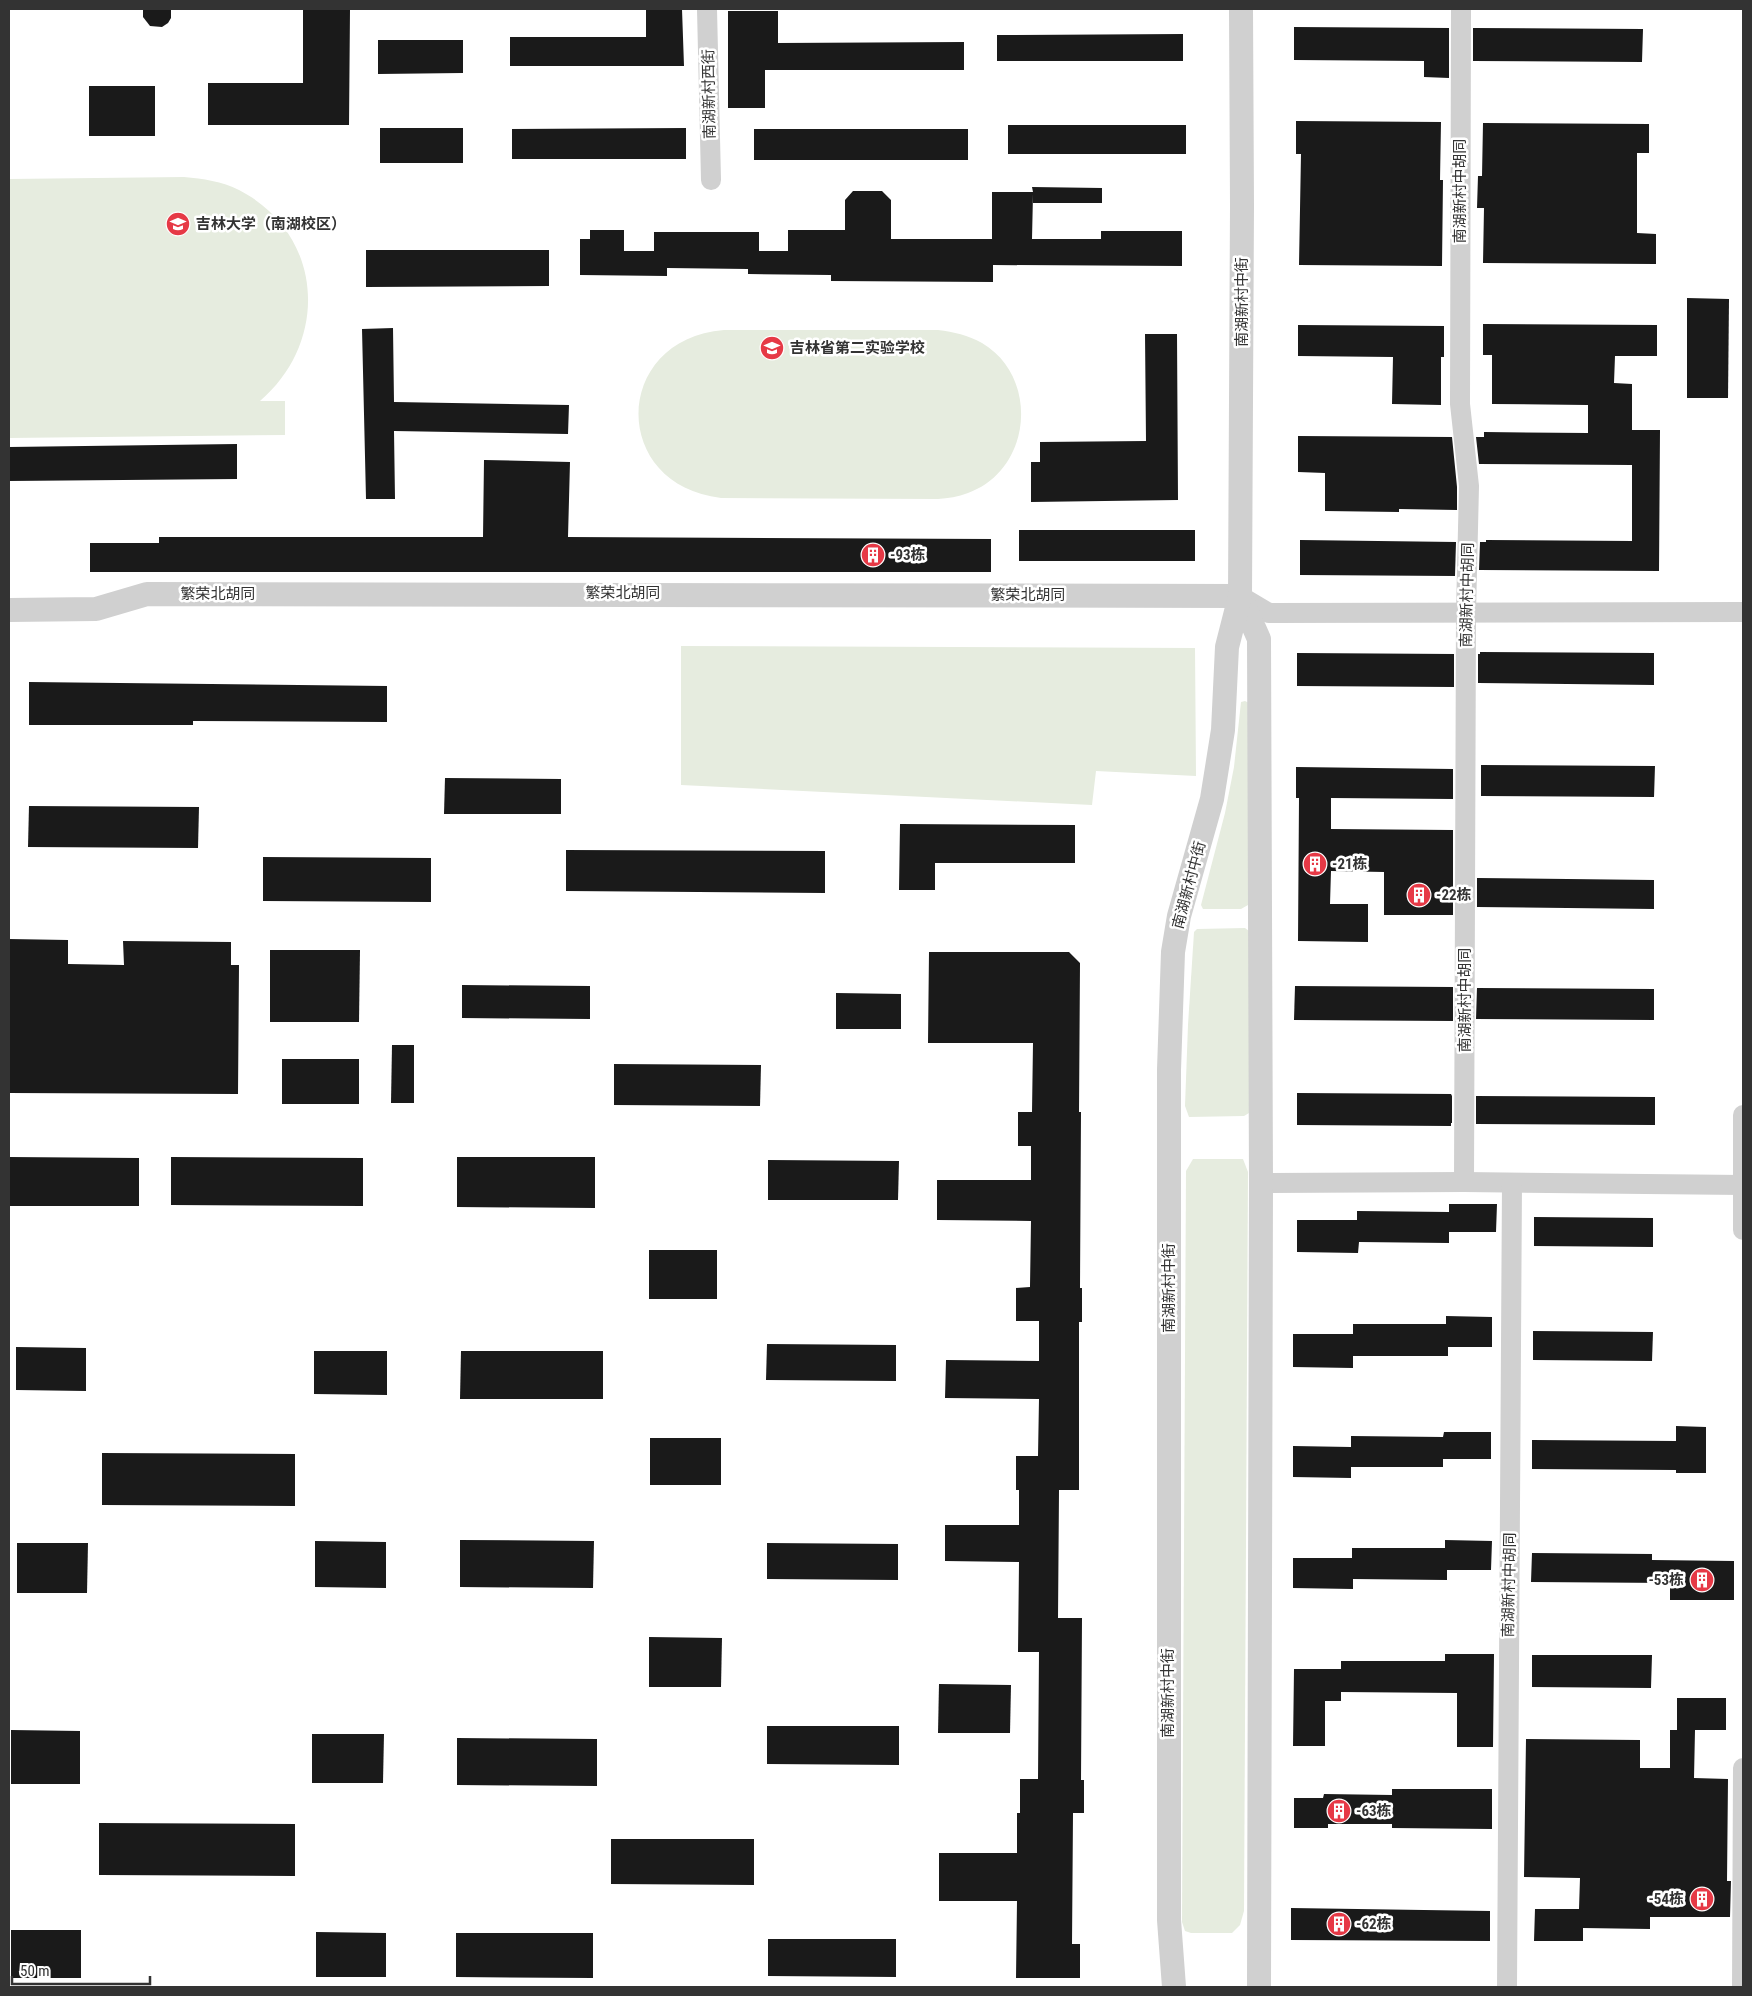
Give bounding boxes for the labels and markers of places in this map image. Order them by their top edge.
school or university icon: 吉林大学（南湖校区） [165,211,191,237]
place label: 吉林大学（南湖校区） [196,215,346,233]
school or university icon: 吉林省第二实验学校 [759,335,785,361]
place label: 吉林省第二实验学校 [790,339,925,357]
building icon: -93栋 [860,542,886,568]
place label: -93栋 [890,546,926,564]
building icon: -21栋 [1302,851,1328,877]
place label: -21栋 [1332,855,1368,873]
building icon: -22栋 [1406,882,1432,908]
place label: -22栋 [1436,886,1472,904]
building icon: -53栋 [1689,1567,1715,1593]
place label: -53栋 [1648,1571,1684,1589]
building icon: -63栋 [1326,1798,1352,1824]
place label: -63栋 [1356,1802,1392,1820]
building icon: -54栋 [1689,1886,1715,1912]
place label: -54栋 [1648,1890,1684,1908]
building icon: -62栋 [1326,1911,1352,1937]
place label: -62栋 [1356,1915,1392,1933]

